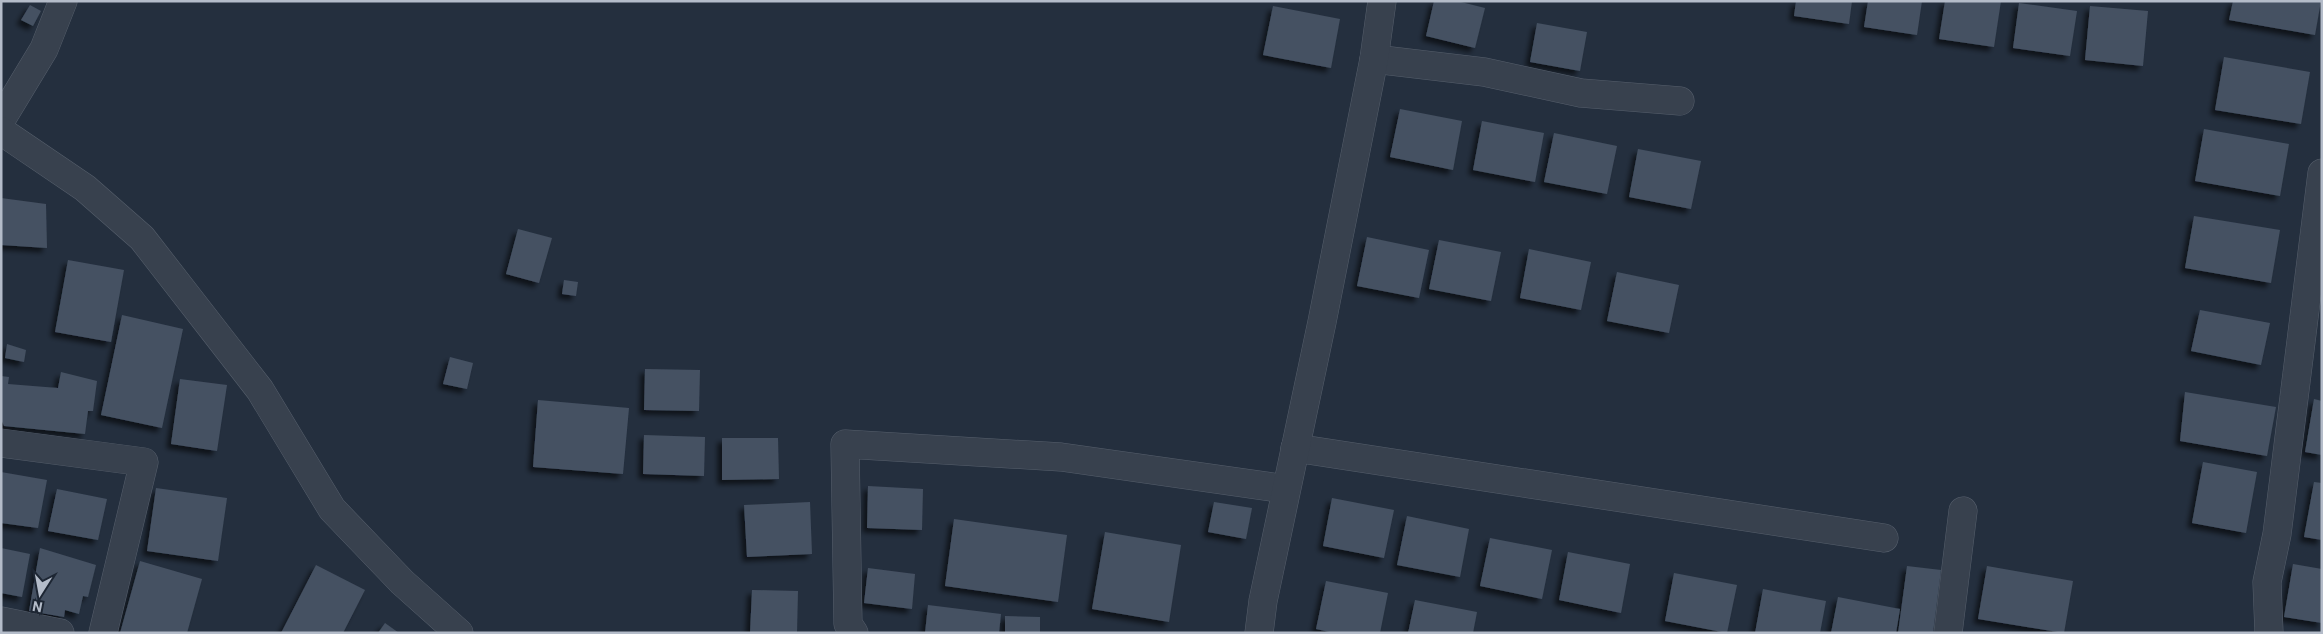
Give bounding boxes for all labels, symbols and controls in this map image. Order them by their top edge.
north arrow [15,569,65,619]
text: N [31,598,44,616]

